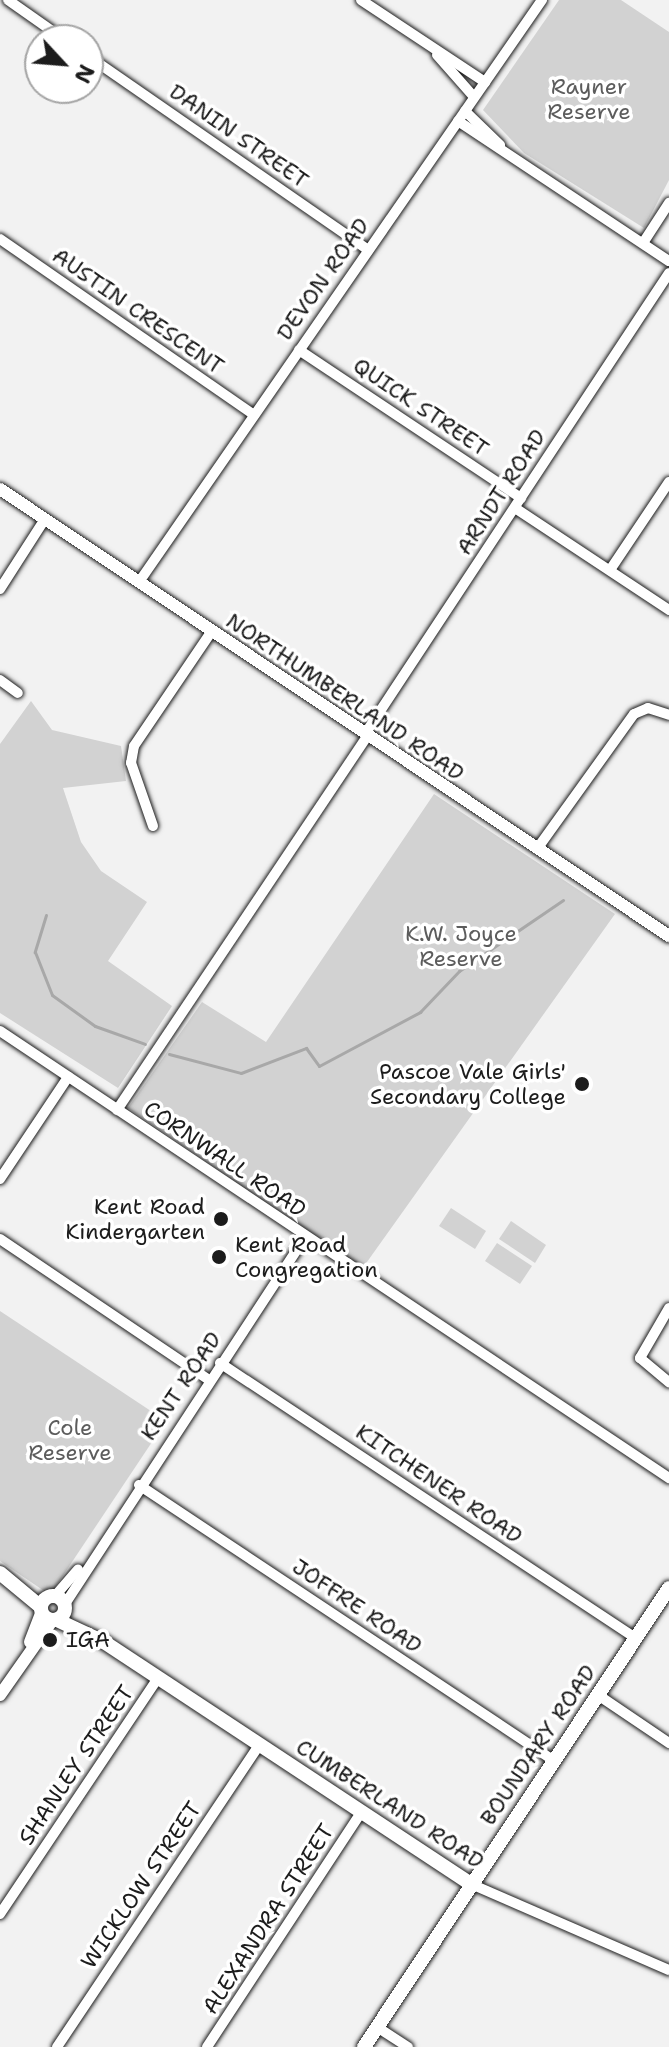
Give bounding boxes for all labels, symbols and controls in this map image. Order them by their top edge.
north arrow [24,24,104,104]
text: N [67,60,101,88]
park label: Rayner Reserve [547,73,631,124]
street label: DANIN STREET [164,78,314,194]
street label: DEVON ROAD [271,213,375,345]
street label: AUSTIN CRESCENT [47,242,229,380]
street label: QUICK STREET [348,352,494,462]
street label: ARNDT ROAD [451,424,551,560]
street label: NORTHUMBERLAND ROAD [221,607,469,787]
park label: K.W. Joyce Reserve [405,920,517,972]
place label: Pascoe Vale Girls' Secondary College [370,1058,566,1110]
marker: Pascoe Vale Girls' Secondary College [573,1075,591,1093]
street label: CORNWALL ROAD [139,1095,311,1223]
place label: Kent Road Kindergarten [65,1193,205,1244]
marker: Kent Road Kindergarten [212,1210,230,1228]
place label: Kent Road Congregation [235,1231,378,1282]
marker: Kent Road Congregation [210,1248,228,1266]
street label: KENT ROAD [135,1327,227,1445]
park label: Cole Reserve [28,1414,112,1466]
street label: KITCHENER ROAD [351,1419,527,1549]
street label: JOFFRE ROAD [287,1553,427,1659]
place label: IGA [66,1627,110,1653]
marker: IGA [41,1631,59,1649]
street label: BOUNDARY ROAD [475,1660,601,1830]
street label: SHANLEY STREET [13,1680,139,1850]
street label: CUMBERLAND ROAD [291,1733,489,1875]
street label: WICKLOW STREET [75,1796,207,1974]
street label: ALEXANDRA STREET [197,1819,339,2019]

